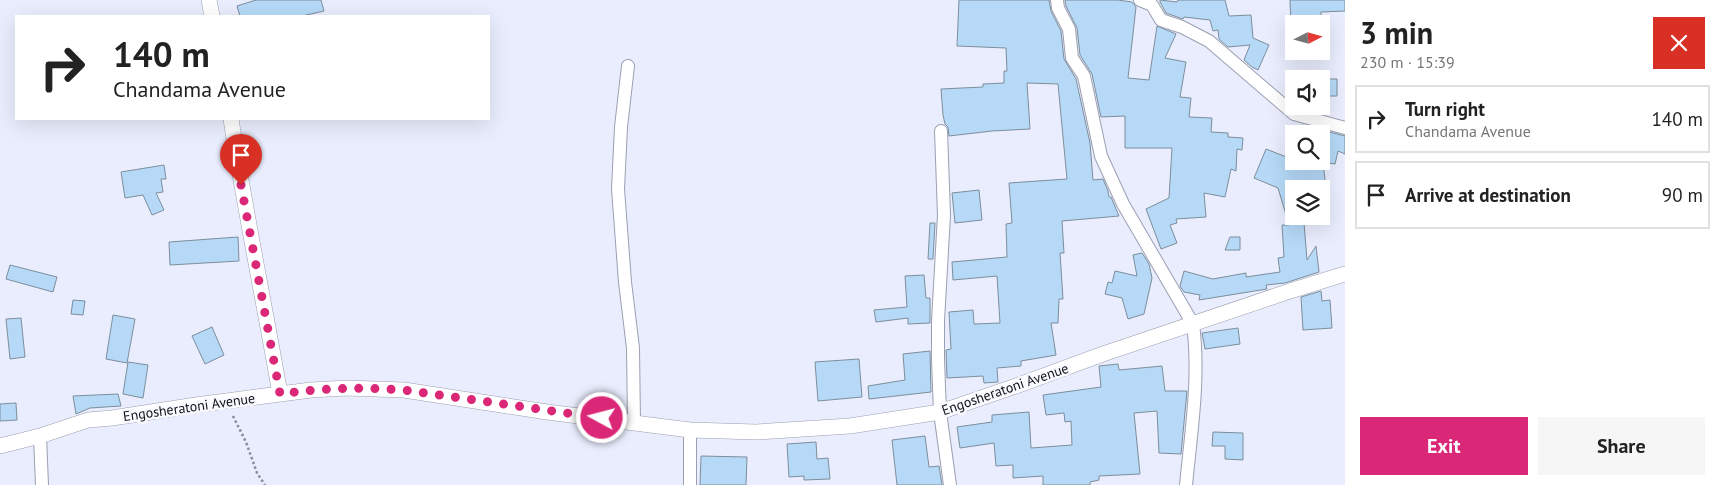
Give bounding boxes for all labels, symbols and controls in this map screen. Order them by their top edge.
text: 3 min [1360,13,1433,52]
north arrow [1285,15,1330,60]
map controls [1285,15,1330,225]
button: close [1653,17,1705,69]
text: 140 m [113,31,210,77]
icon: right [30,35,95,100]
text: 230 m · 15:39 [1360,52,1455,72]
button: sound [1285,70,1330,115]
text: Chandama Avenue [113,75,286,103]
text: Turn right [1405,97,1485,121]
icon: right [1362,105,1390,133]
text: 140 m [1651,107,1703,131]
text: Chandama Avenue [1405,121,1531,141]
button: search [1285,125,1330,170]
pin [220,134,262,185]
icon: arrive [227,141,255,169]
button: layers [1285,180,1330,225]
icon: arrive [1362,181,1390,209]
text: Arrive at destination [1405,183,1571,207]
text: 90 m [1662,183,1703,207]
street label: Engosheratoni Avenue [939,359,1071,419]
street label: Engosheratoni Avenue [122,389,256,425]
position arrow [575,391,627,443]
button: Exit [1360,417,1528,475]
button: Share [1538,417,1705,475]

